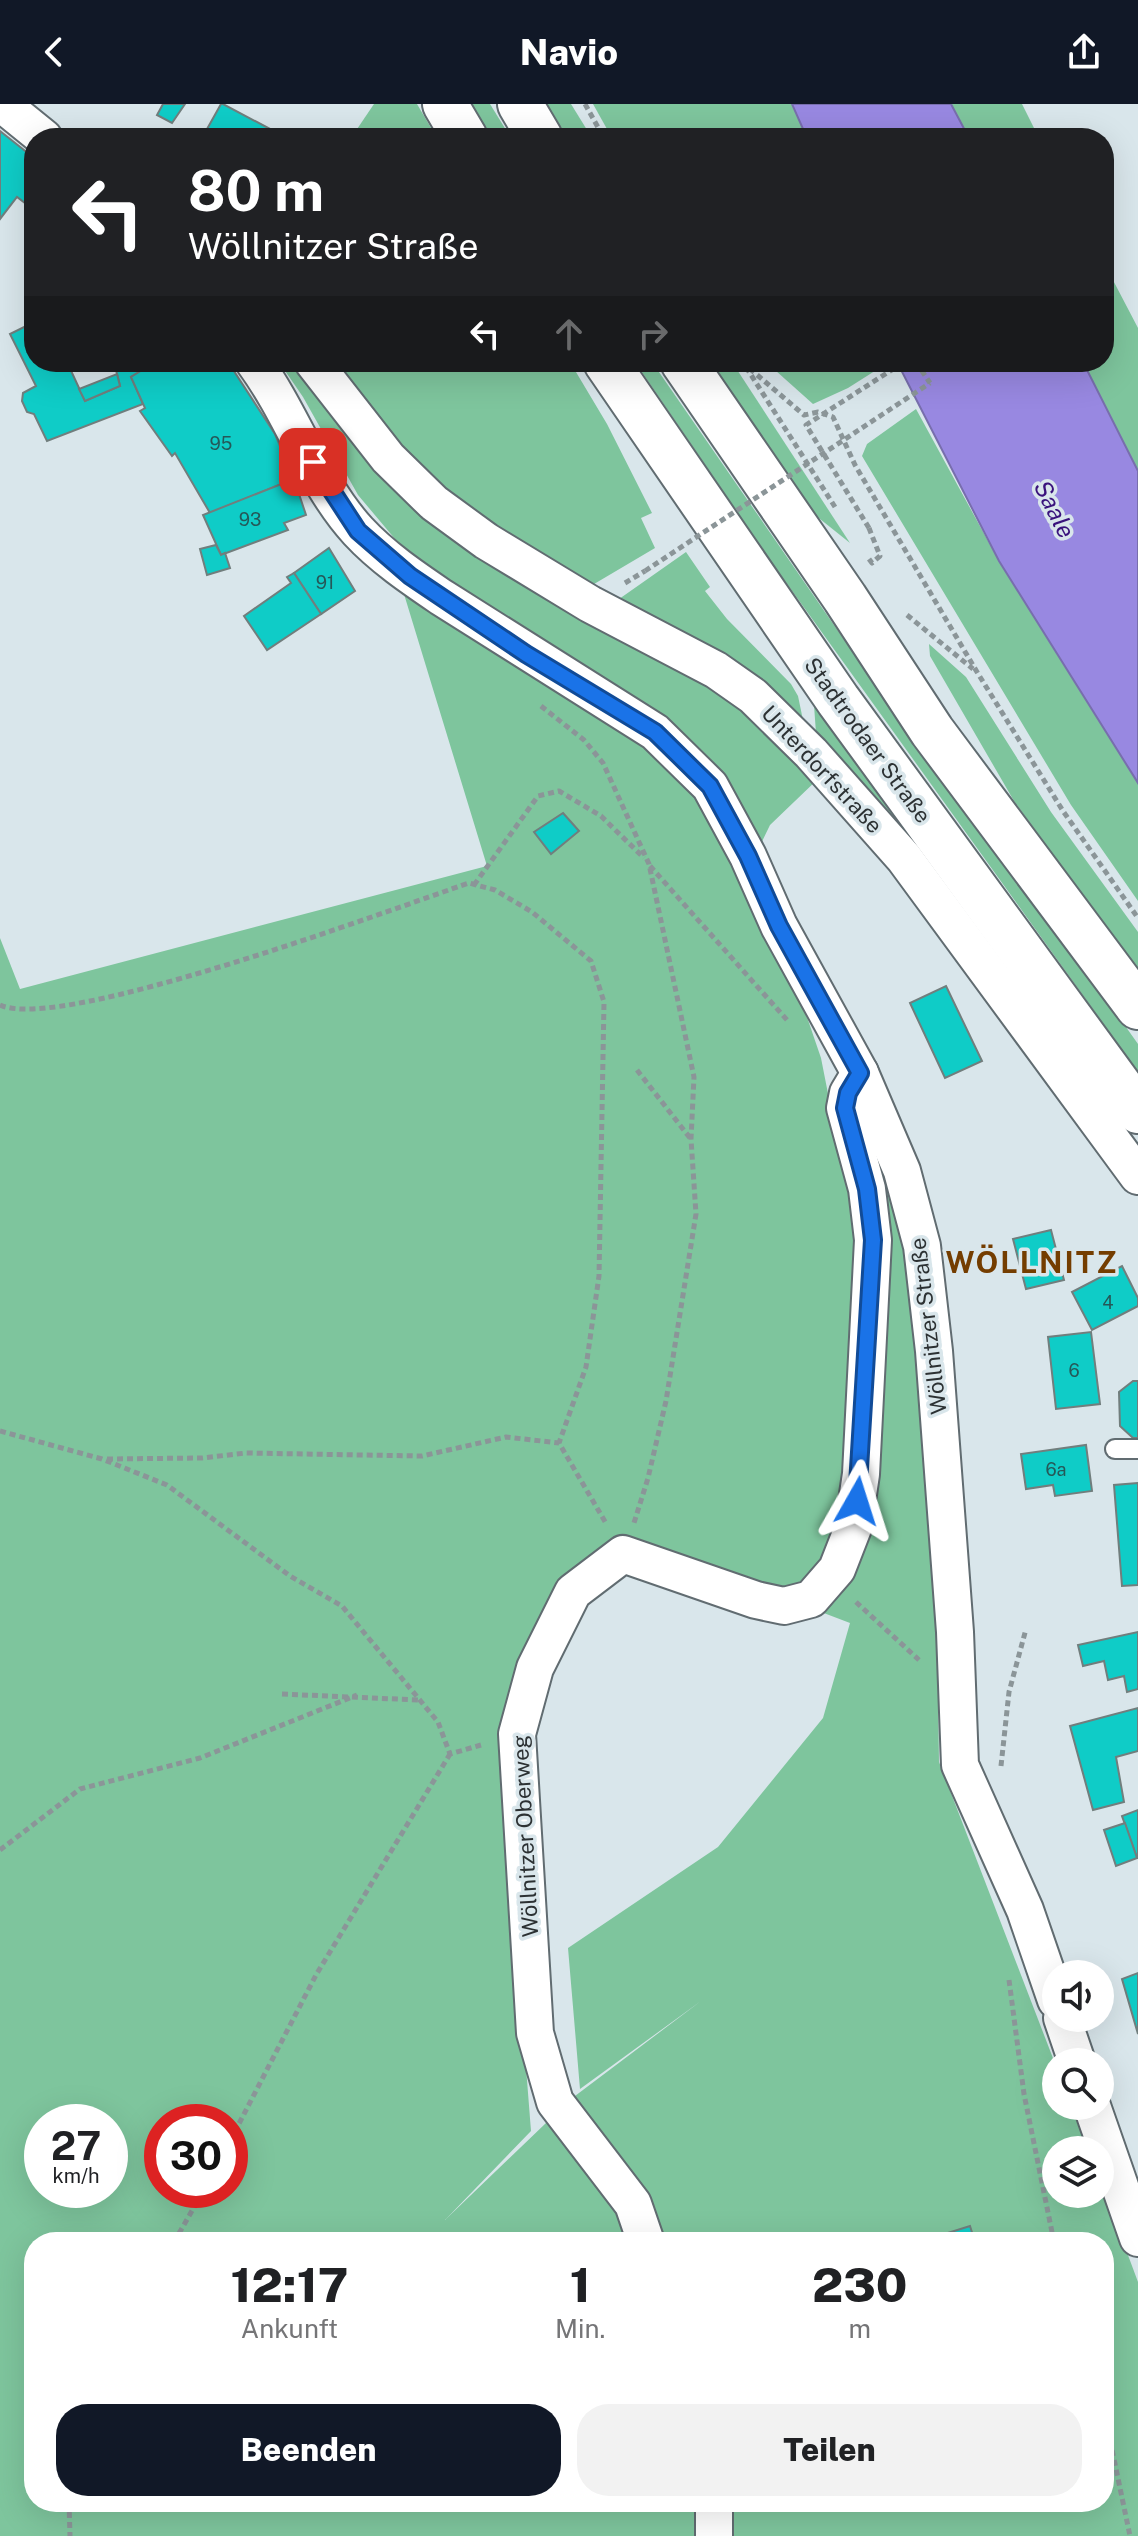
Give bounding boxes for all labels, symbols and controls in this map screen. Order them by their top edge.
icon: back [32,30,76,74]
icon: share [1062,30,1106,74]
text: Navio [520,31,618,73]
text: 80 m [188,158,324,224]
icon: left [56,160,160,264]
text: Wöllnitzer Straße [188,225,479,267]
icon: left [463,312,507,356]
icon: ahead [547,312,591,356]
icon: right [631,312,675,356]
pin [279,428,347,496]
house number: 95 [210,433,232,454]
icon: arrive [291,440,335,484]
water label: Saale [1029,476,1081,542]
house number: 93 [239,509,261,530]
house number: 91 [316,572,334,593]
street label: Stadtrodaer Straße [799,652,937,828]
street label: Unterdorfstraße [756,700,888,838]
street label: Wöllnitzer Straße [904,1236,952,1416]
district label: WÖLLNITZ [945,1244,1119,1280]
house number: 4 [1102,1292,1114,1313]
house number: 6 [1068,1360,1080,1381]
position arrow [815,1459,899,1543]
house number: 6a [1045,1459,1067,1480]
street label: Wöllnitzer Oberweg [507,1734,543,1938]
map controls [1042,1960,1114,2208]
button: sound [1042,1960,1114,2032]
button: search [1042,2048,1114,2120]
speed limit sign: 30 [144,2104,248,2208]
text: 27 [51,2122,101,2169]
button: layers [1042,2136,1114,2208]
text: km/h [52,2164,100,2188]
text: 12:17 [231,2256,348,2313]
text: 1 [570,2256,591,2313]
text: 230 [812,2256,907,2313]
text: Ankunft [241,2313,338,2344]
text: Min. [555,2313,605,2344]
text: m [848,2313,871,2344]
button: Beenden [56,2404,561,2496]
button: Teilen [577,2404,1082,2496]

